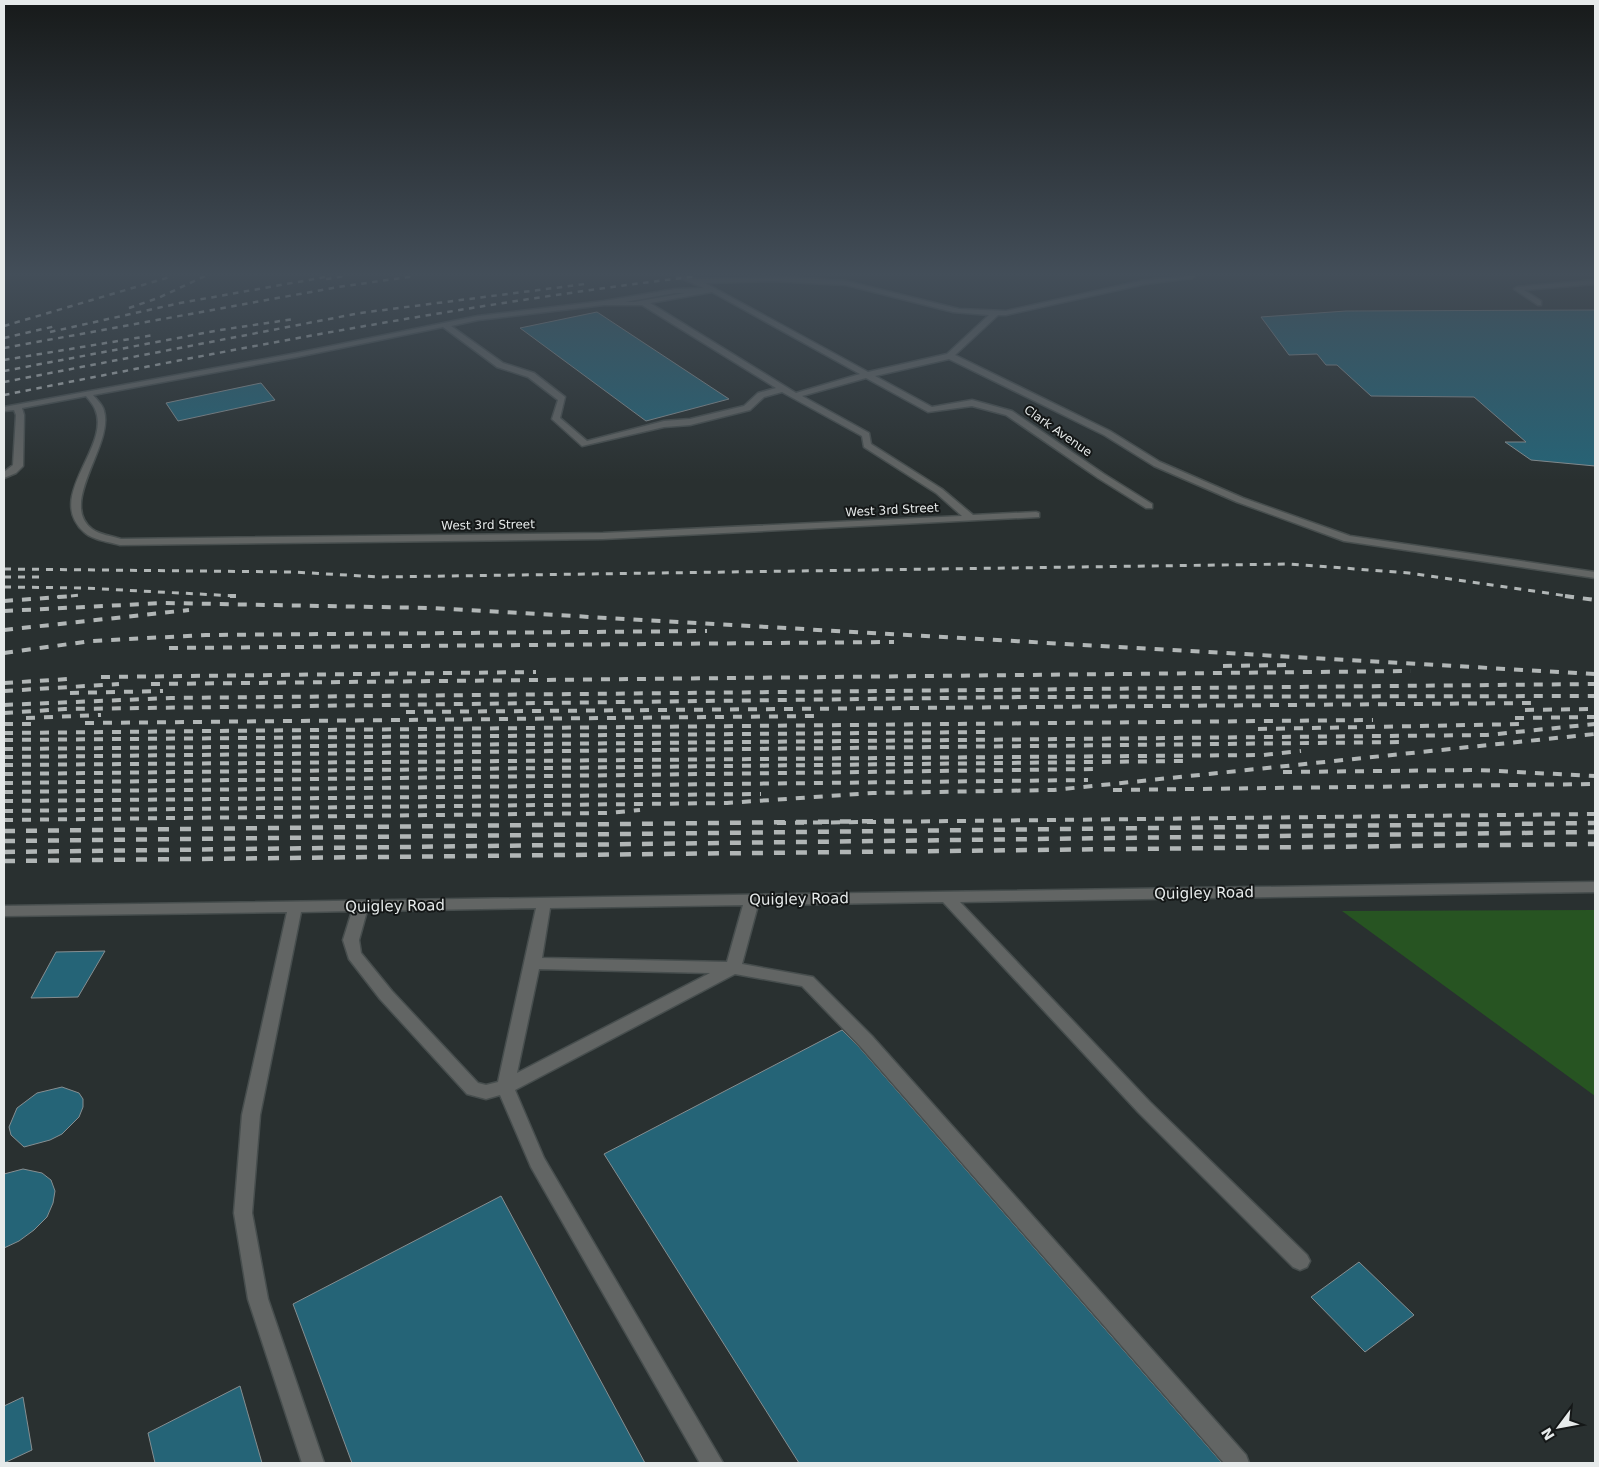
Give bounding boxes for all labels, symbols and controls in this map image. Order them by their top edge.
street label: Clark Avenue [1021,403,1095,459]
street label: West 3rd Street [845,501,939,519]
street label: West 3rd Street [441,517,535,533]
street label: Quigley Road [1154,883,1254,903]
street label: Quigley Road [749,889,849,909]
street label: Quigley Road [345,896,445,916]
north arrow [1534,1402,1584,1452]
text: N [1538,1425,1558,1443]

